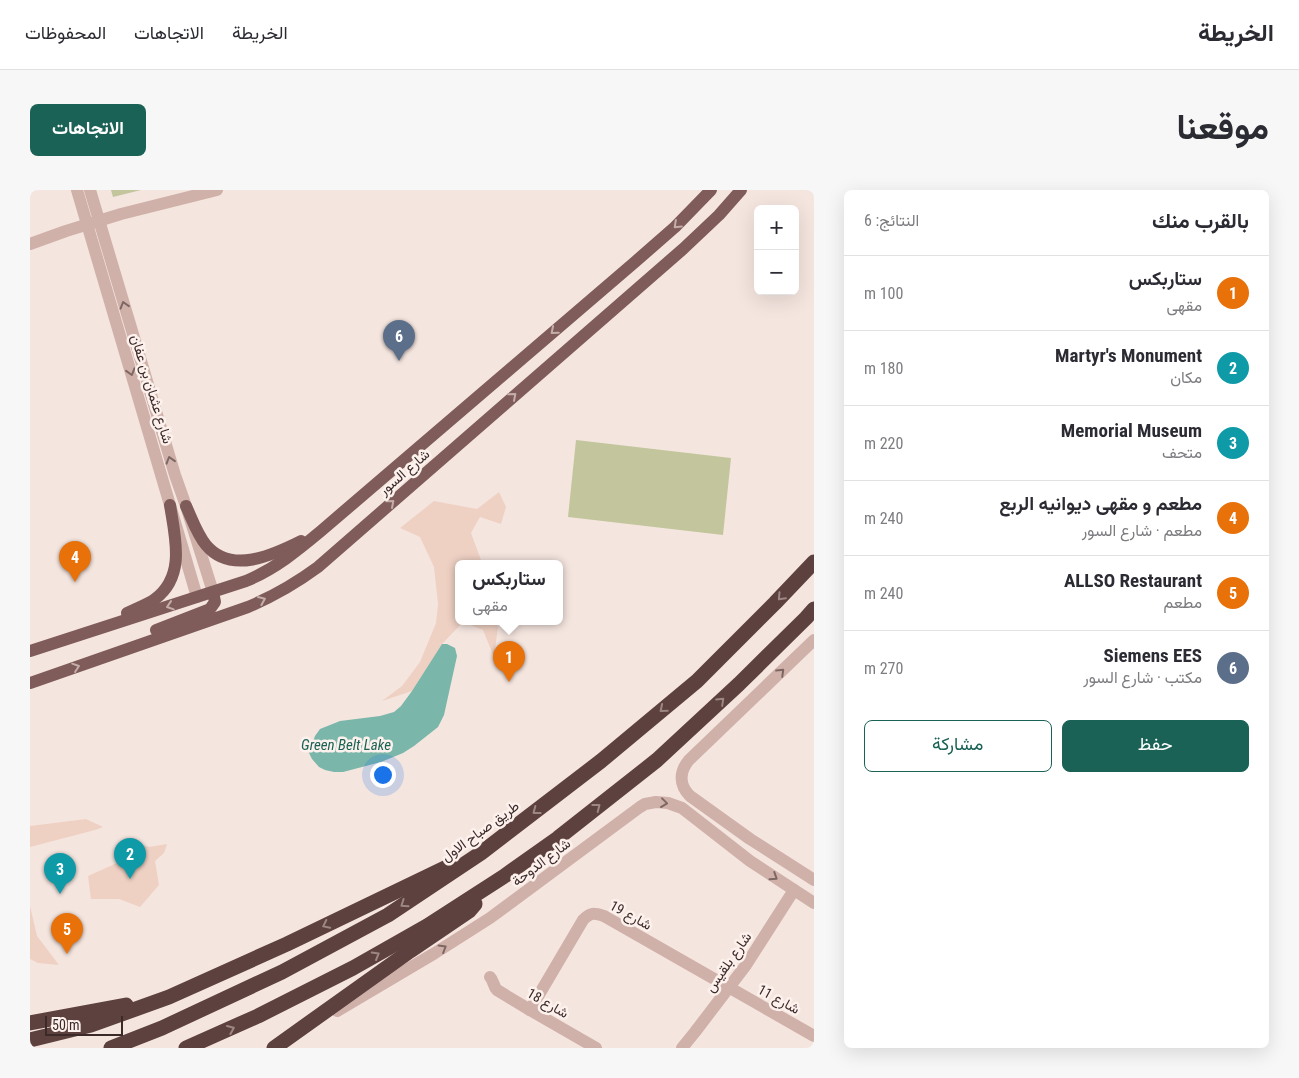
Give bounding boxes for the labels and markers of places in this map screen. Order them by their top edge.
pin: 6 [383,320,415,361]
pin: 4 [59,541,91,582]
pin: 1 [493,641,525,682]
pin: 2 [114,838,146,879]
pin: 3 [44,853,76,894]
pin: 5 [51,913,83,954]

